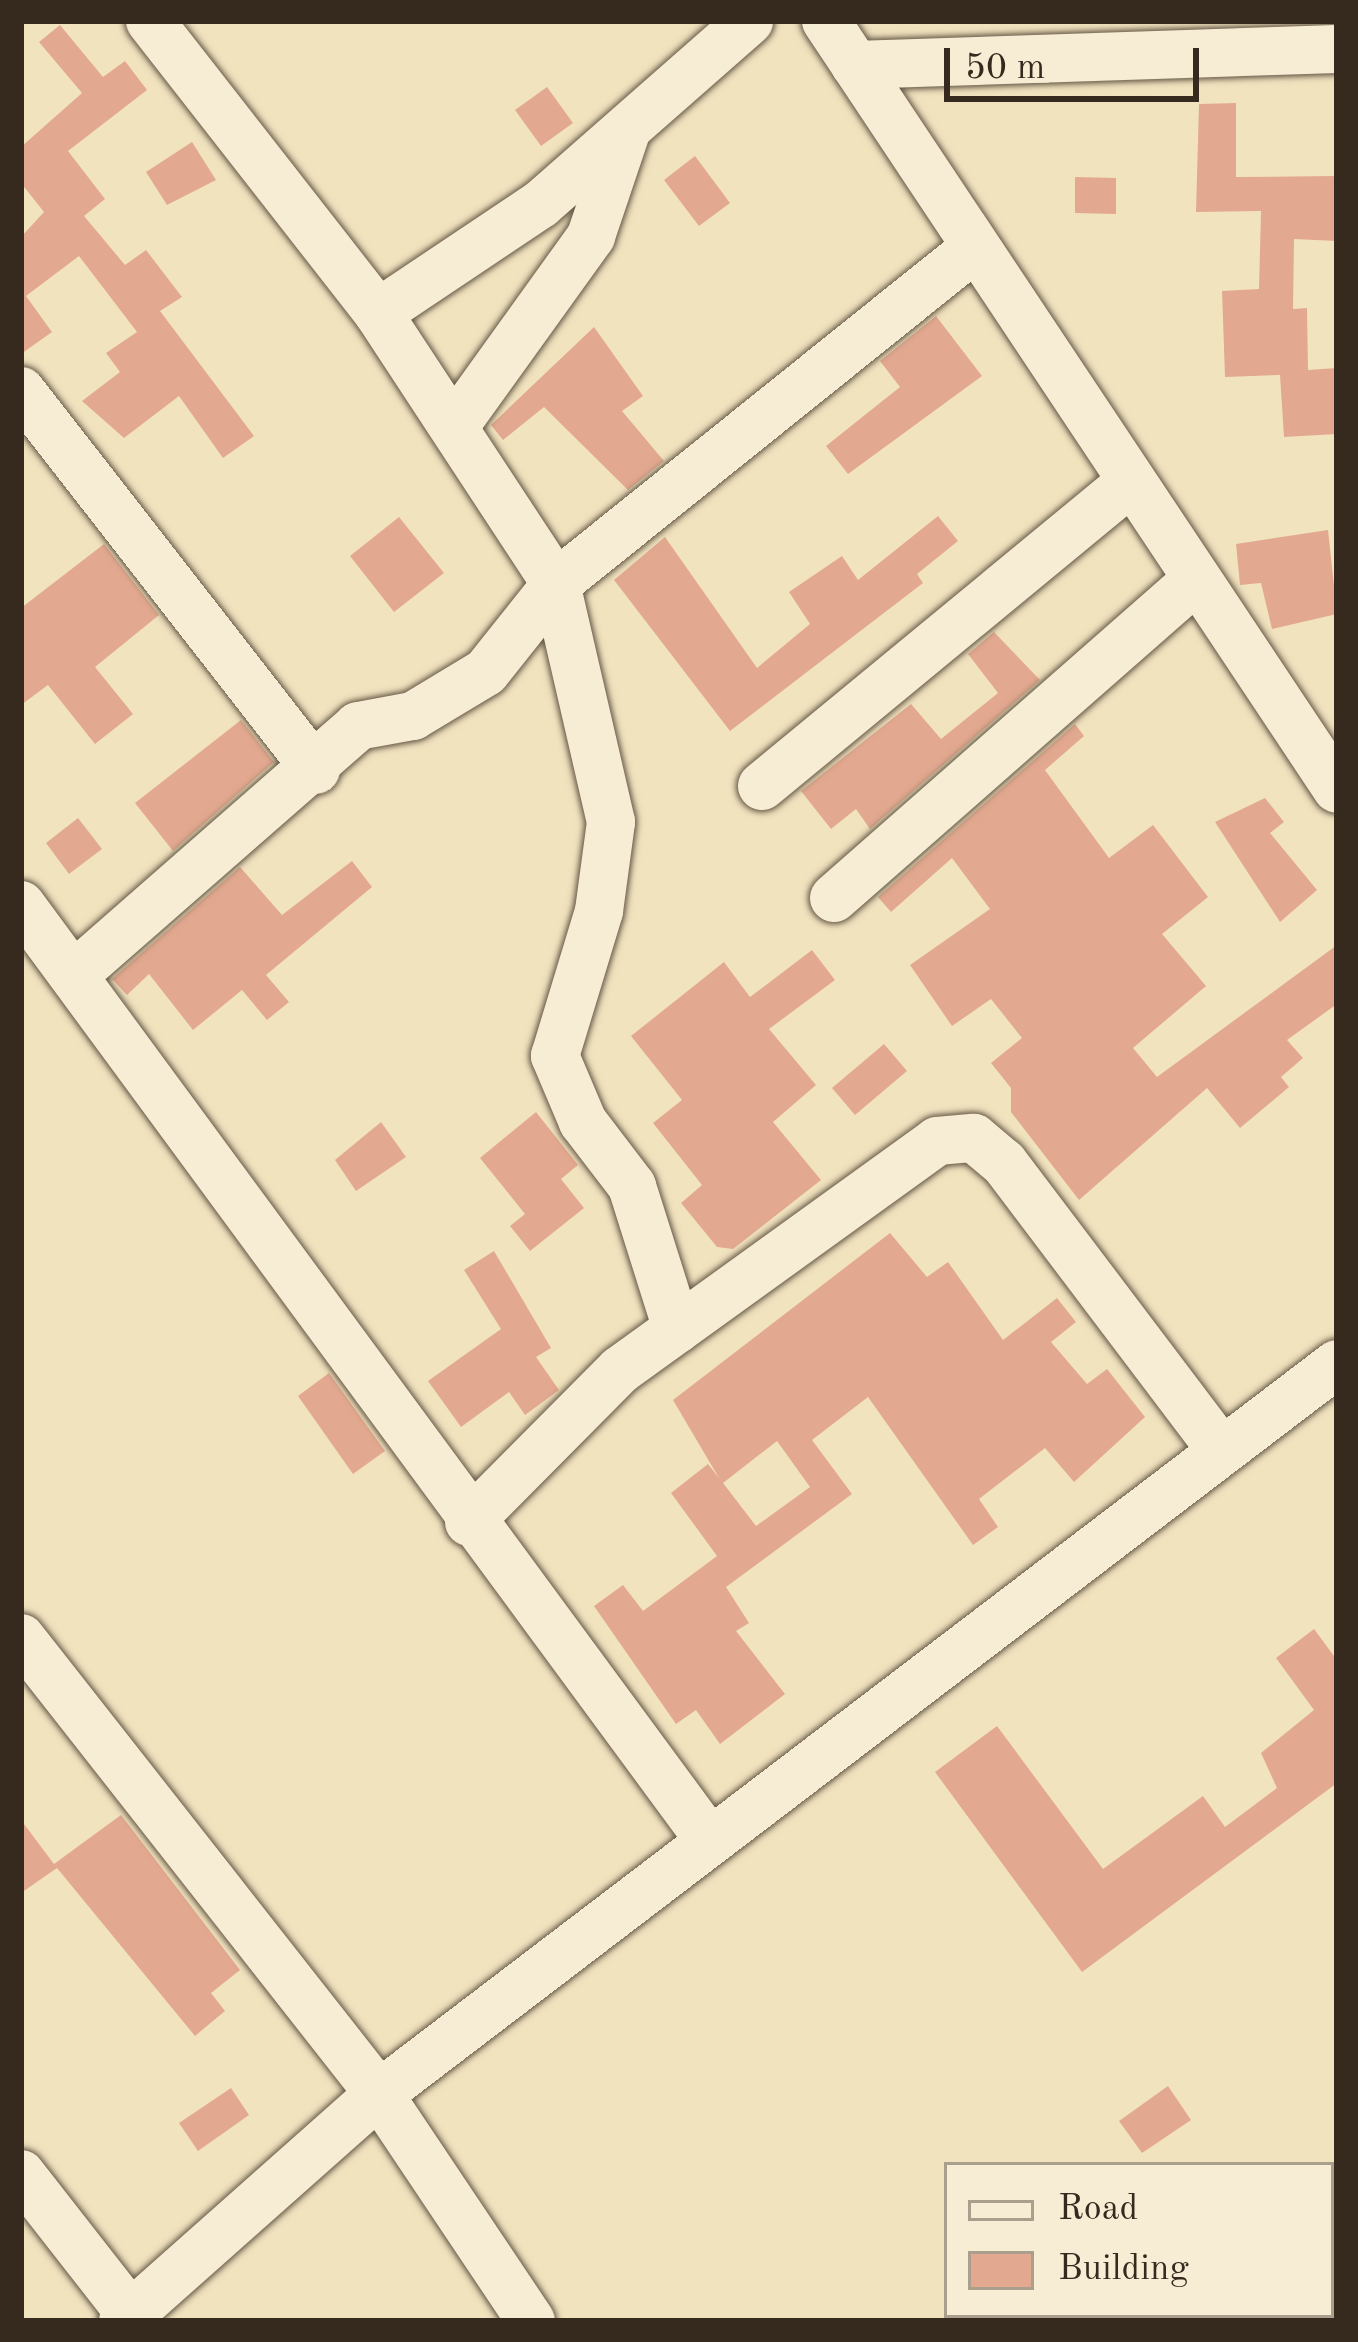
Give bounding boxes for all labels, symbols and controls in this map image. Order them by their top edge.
scale bar [950,24,1205,98]
text: 50 m [965,51,1045,87]
legend [944,2162,1334,2318]
text: Road [1058,2192,1138,2228]
text: Building [1058,2252,1189,2288]

